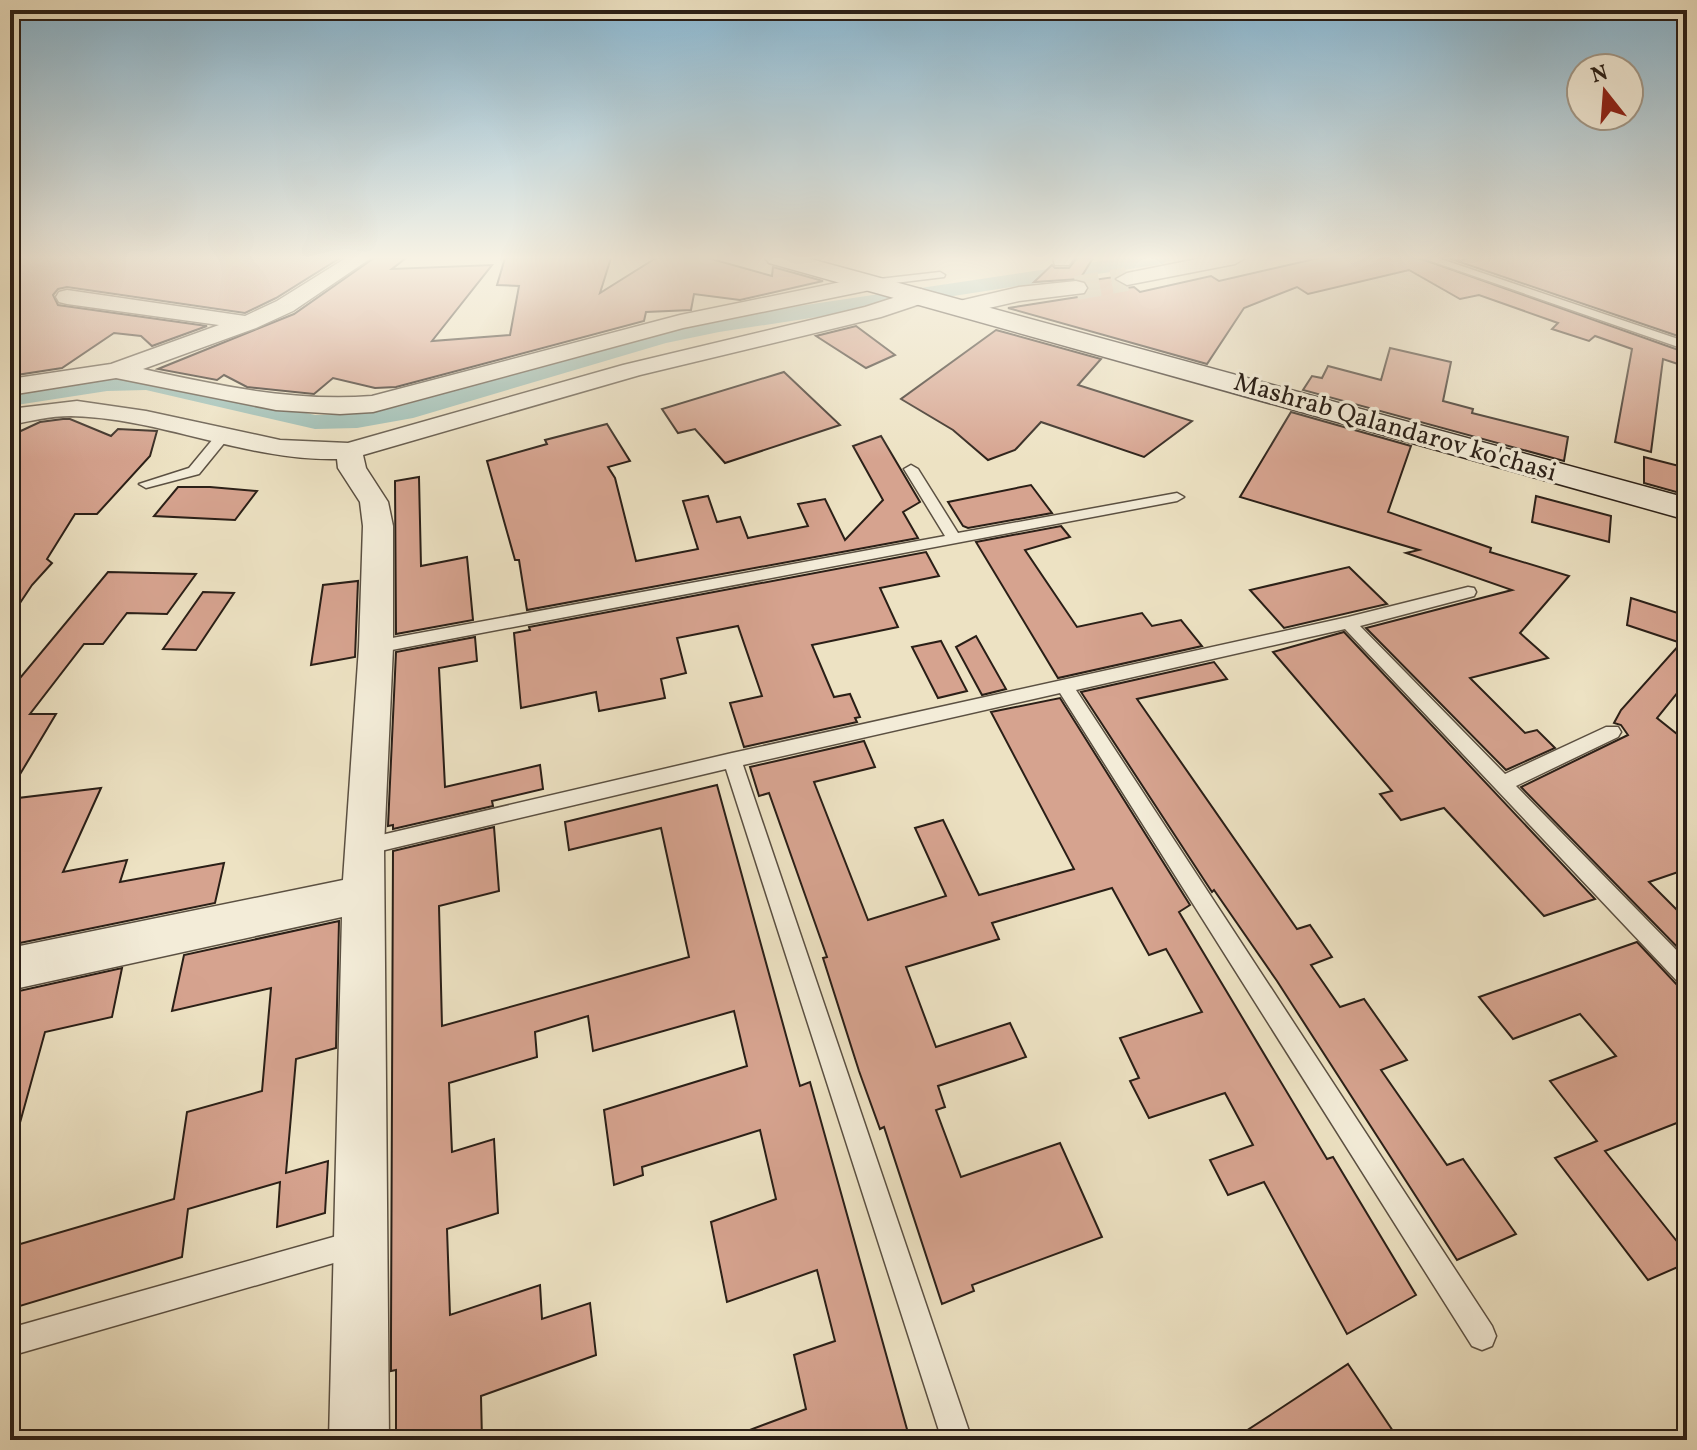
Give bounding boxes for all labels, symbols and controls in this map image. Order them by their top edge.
north arrow [1565,52,1645,132]
text: N [1588,58,1612,92]
street label: Mashrab Qalandarov ko'chasi [1229,365,1561,491]

